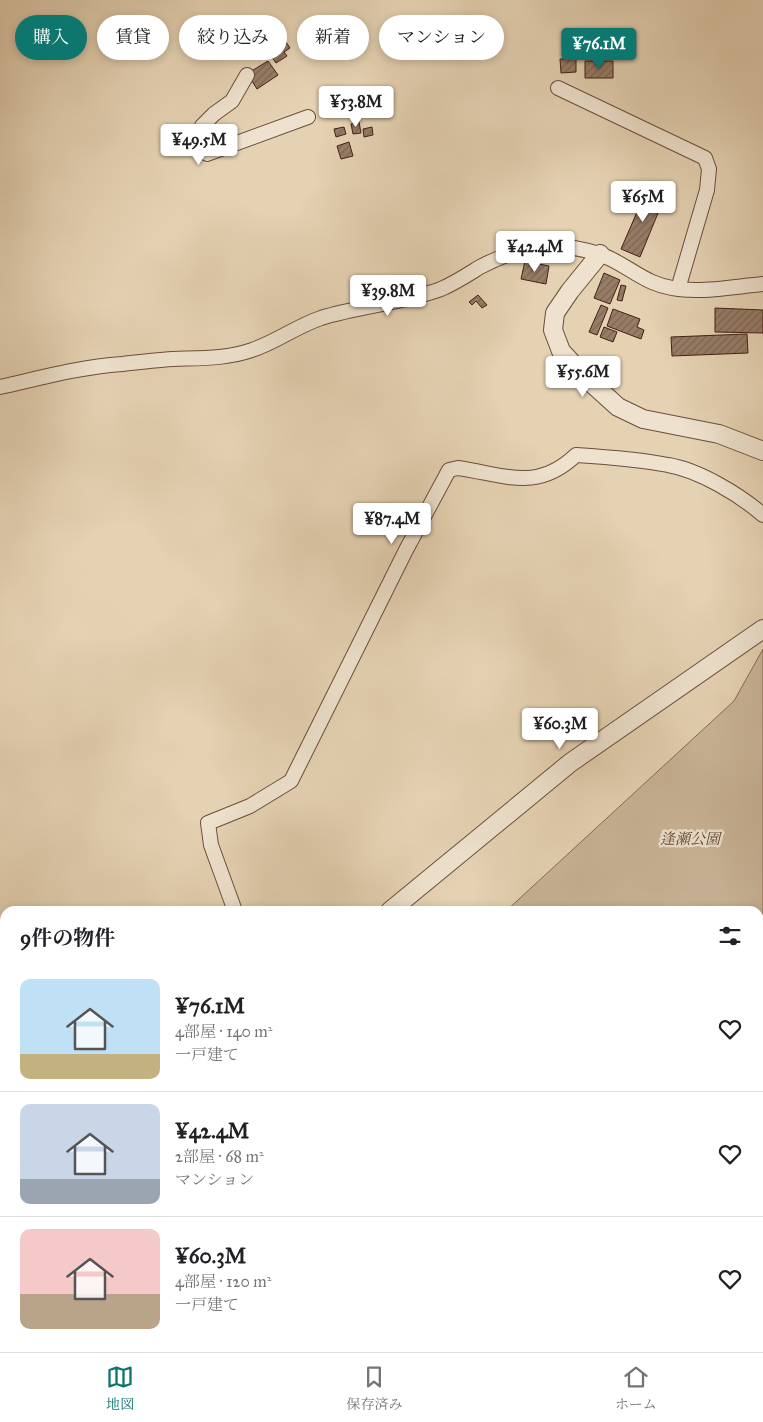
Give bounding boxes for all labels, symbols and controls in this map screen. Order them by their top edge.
chip: 購入 [15,15,87,60]
chip: 賃貸 [97,15,169,60]
chip: 絞り込み [179,15,287,60]
chip: 新着 [297,15,369,60]
chip: マンション [379,15,504,60]
pin: ¥76.1M [558,28,640,70]
text: ¥76.1M [572,34,626,53]
pin: ¥53.8M [315,86,397,128]
text: ¥53.8M [330,92,382,111]
pin: ¥49.5M [158,124,240,166]
text: ¥49.5M [171,130,227,149]
pin: ¥65M [613,180,673,223]
text: ¥65M [622,187,664,206]
pin: ¥42.4M [494,230,576,273]
text: ¥42.4M [507,237,563,256]
pin: ¥39.8M [347,274,429,317]
text: ¥39.8M [361,281,415,300]
pin: ¥55.6M [542,356,624,398]
text: ¥55.6M [557,362,610,381]
pin: ¥87.4M [351,502,433,545]
text: ¥87.4M [364,509,420,528]
pin: ¥60.3M [519,708,601,750]
text: ¥60.3M [533,714,587,733]
park label: 逢瀬公園 [660,830,723,848]
icon: filters [716,922,744,950]
text: 9件の物件 [20,925,115,951]
text: ¥76.1M [175,993,245,1019]
icon: home [60,999,120,1059]
icon: heart [716,1015,744,1043]
text: 4部屋 · 140 m² [175,1022,272,1041]
text: 一戸建て [175,1045,239,1064]
text: ¥42.4M [175,1118,249,1144]
icon: home [60,1124,120,1184]
icon: heart [716,1140,744,1168]
text: 2部屋 · 68 m² [175,1147,264,1166]
text: マンション [175,1170,254,1189]
text: ¥60.3M [175,1243,246,1269]
icon: home [60,1249,120,1309]
icon: heart [716,1265,744,1293]
text: 4部屋 · 120 m² [175,1272,271,1291]
text: 一戸建て [175,1295,239,1314]
tab: 地図 [106,1363,134,1413]
tab: 保存済み [346,1363,402,1413]
tab: ホーム [615,1363,657,1413]

